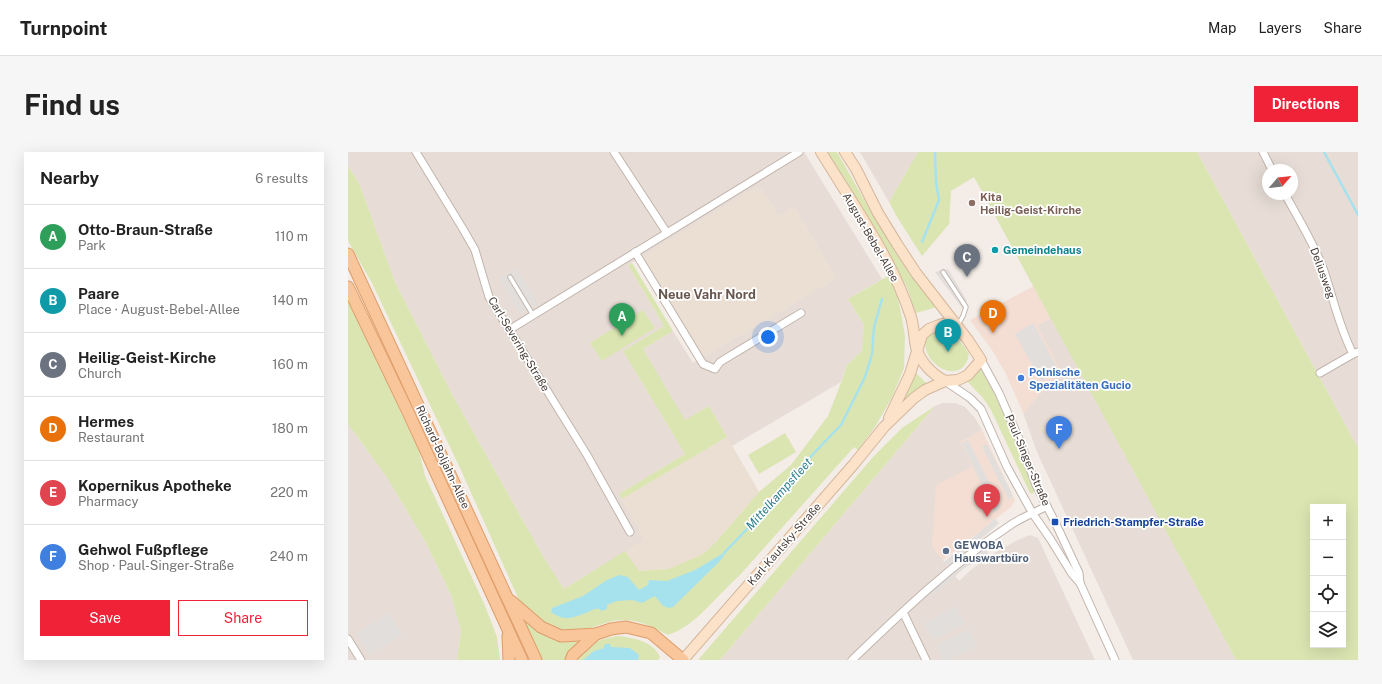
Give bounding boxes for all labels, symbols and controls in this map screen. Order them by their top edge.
text: Turnpoint [20,17,107,39]
text: Map [1208,20,1236,36]
text: Layers [1258,20,1302,36]
text: Share [1324,20,1362,36]
button: Directions [1254,86,1358,122]
text: Find us [24,88,120,121]
north arrow [1262,164,1298,200]
text: Nearby [40,168,99,188]
text: 6 results [255,171,308,186]
street label: August-Bebel-Allee [841,190,901,284]
place label: Kita Heilig-Geist-Kirche [980,191,1081,216]
marker: Kita Heilig-Geist-Kirche [967,198,977,208]
text: Otto-Braun-Straße [78,221,213,238]
text: A [48,229,58,244]
text: 110 m [275,229,308,244]
text: Park [78,238,106,253]
pin: C [954,244,980,277]
place label: Gemeindehaus [1003,244,1082,256]
marker: Gemeindehaus [990,245,1000,255]
street label: Deliusweg [1308,246,1338,300]
text: Paare [78,285,119,302]
district label: Neue Vahr Nord [658,287,756,302]
text: B [49,293,57,308]
text: 140 m [272,293,308,308]
street label: Carl-Severing-Straße [486,295,552,393]
pin: D [980,300,1006,333]
text: Place · August-Bebel-Allee [78,302,240,317]
pin: A [609,303,635,336]
pin: B [935,319,961,352]
your location [758,327,778,347]
text: Heilig-Geist-Kirche [78,349,216,366]
text: C [48,357,58,372]
text: 160 m [272,357,308,372]
text: Church [78,366,122,381]
place label: Polnische Spezialitäten Gucio [1029,366,1131,391]
marker: Polnische Spezialitäten Gucio [1016,373,1026,383]
street label: Richard-Boljahn-Allee [414,404,472,510]
text: Hermes [78,413,134,430]
street label: Paul-Singer-Straße [1003,413,1053,507]
pin: F [1046,416,1072,449]
text: D [48,421,58,436]
text: 180 m [272,421,308,436]
text: Restaurant [78,430,144,445]
water label: Mittelkampsfleet [743,455,815,533]
text: Kopernikus Apotheke [78,477,232,494]
pin: E [974,484,1000,517]
text: E [49,485,57,500]
text: 220 m [270,485,308,500]
text: Pharmacy [78,494,138,509]
street label: Karl-Kautsky-Straße [745,500,823,588]
map controls [1310,504,1346,648]
button: + [1310,504,1346,540]
place label: Friedrich-Stampfer-Straße [1063,516,1204,528]
marker: Friedrich-Stampfer-Straße [1050,517,1060,527]
place label: GEWOBA Hauswartbüro [954,539,1029,564]
button: − [1310,540,1346,576]
text: Gehwol Fußpflege [78,541,208,558]
marker: GEWOBA Hauswartbüro [941,546,951,556]
text: F [49,549,57,564]
text: 240 m [270,549,308,564]
text: Shop · Paul-Singer-Straße [78,558,234,573]
button: locate [1310,576,1346,612]
button: Save [40,600,170,636]
button: Share [178,600,308,636]
button: layers [1310,612,1346,648]

